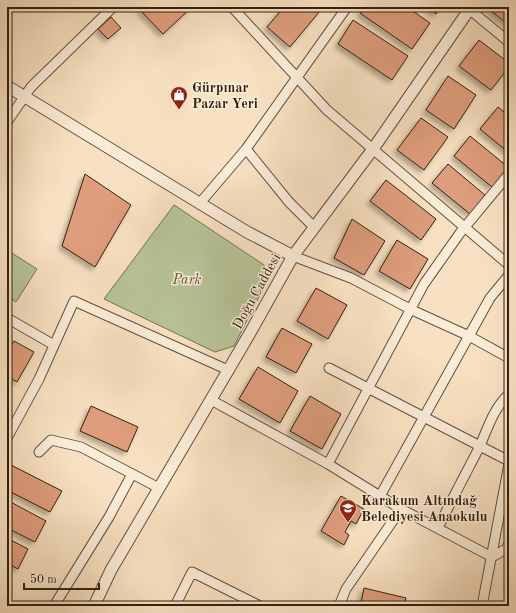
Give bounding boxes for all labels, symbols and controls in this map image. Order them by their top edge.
place label: Gürpınar Pazar Yeri [192,81,258,111]
shop icon: Gürpınar Pazar Yeri [169,85,189,110]
street label: Doğu Caddesi [230,251,283,332]
park label: Park [172,273,202,287]
place label: Karakum Altındağ Belediyesi Anaokulu [361,494,488,524]
school or university icon: Karakum Altındağ Belediyesi Anaokulu [338,498,358,523]
scale bar [24,565,99,591]
text: 50 m [30,573,57,586]

